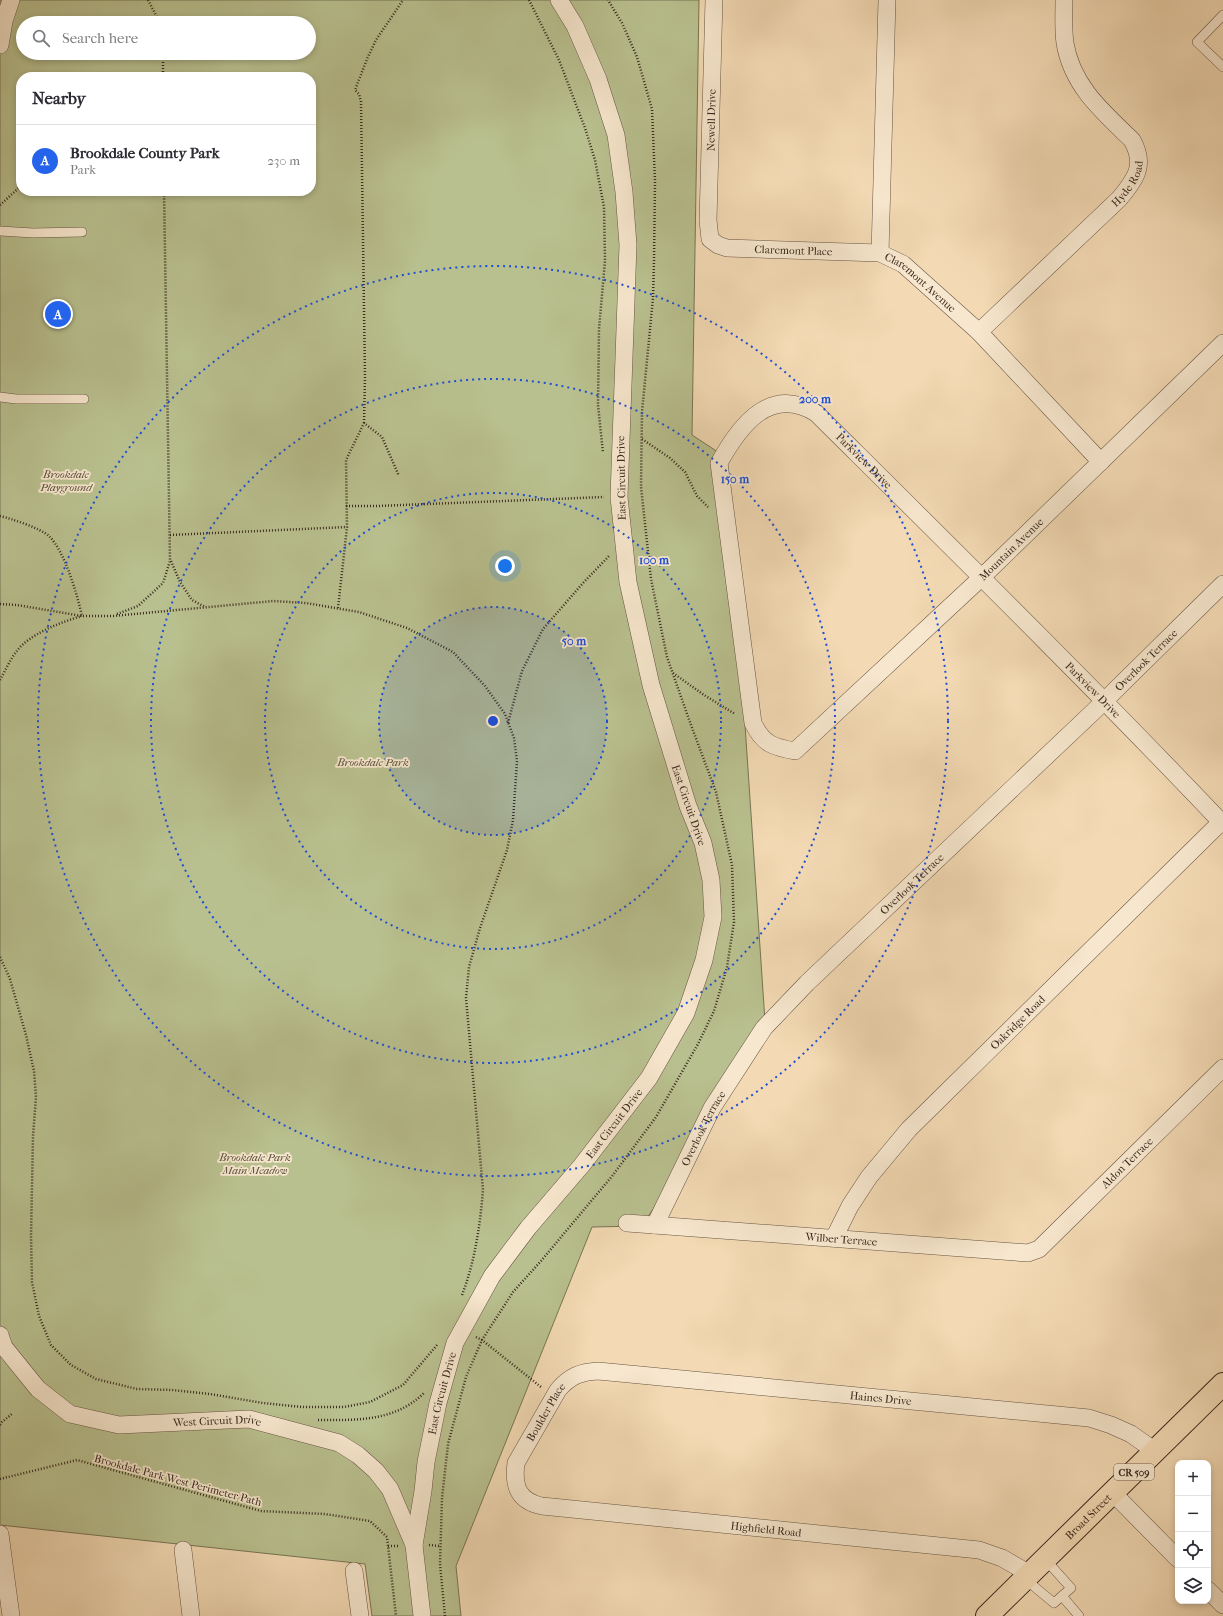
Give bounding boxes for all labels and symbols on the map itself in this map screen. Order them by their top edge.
street label: Newell Drive [704,88,719,151]
street label: Hyde Road [1109,159,1146,210]
street label: Claremont Place [754,243,833,258]
street label: Claremont Avenue [882,250,959,316]
pin: A [45,299,71,329]
text: 200 m [799,392,832,406]
street label: Parkview Drive [833,431,895,492]
street label: East Circuit Drive [614,435,629,520]
park label: Brookdale Playground [39,468,93,494]
text: 150 m [721,472,750,486]
street label: Mountain Avenue [976,515,1047,583]
text: 100 m [639,553,670,567]
your location [495,556,515,576]
street label: Overlook Terrace [1112,626,1181,694]
text: 50 m [562,634,587,648]
street label: Parkview Drive [1062,659,1123,721]
centre of rings [486,714,500,728]
park label: Brookdale Park [336,756,409,769]
street label: East Circuit Drive [669,763,709,848]
street label: Overlook Terrace [877,851,947,917]
street label: Oakridge Road [988,992,1049,1052]
street label: East Circuit Drive [583,1086,646,1161]
street label: Overlook Terrace [679,1088,729,1168]
street label: Aldon Terrace [1098,1134,1156,1192]
park label: Brookdale Park Main Meadow [218,1151,291,1177]
street label: Wilber Terrace [804,1230,878,1249]
street label: East Circuit Drive [426,1350,459,1436]
street label: Boulder Place [524,1380,569,1444]
street label: Haines Drive [849,1389,913,1408]
street label: West Circuit Drive [172,1413,263,1430]
street label: Brookdale Park West Perimeter Path [93,1452,264,1509]
road number: CR 509 [1114,1464,1154,1480]
street label: Broad Street [1063,1491,1115,1542]
street label: Highfield Road [730,1519,803,1540]

